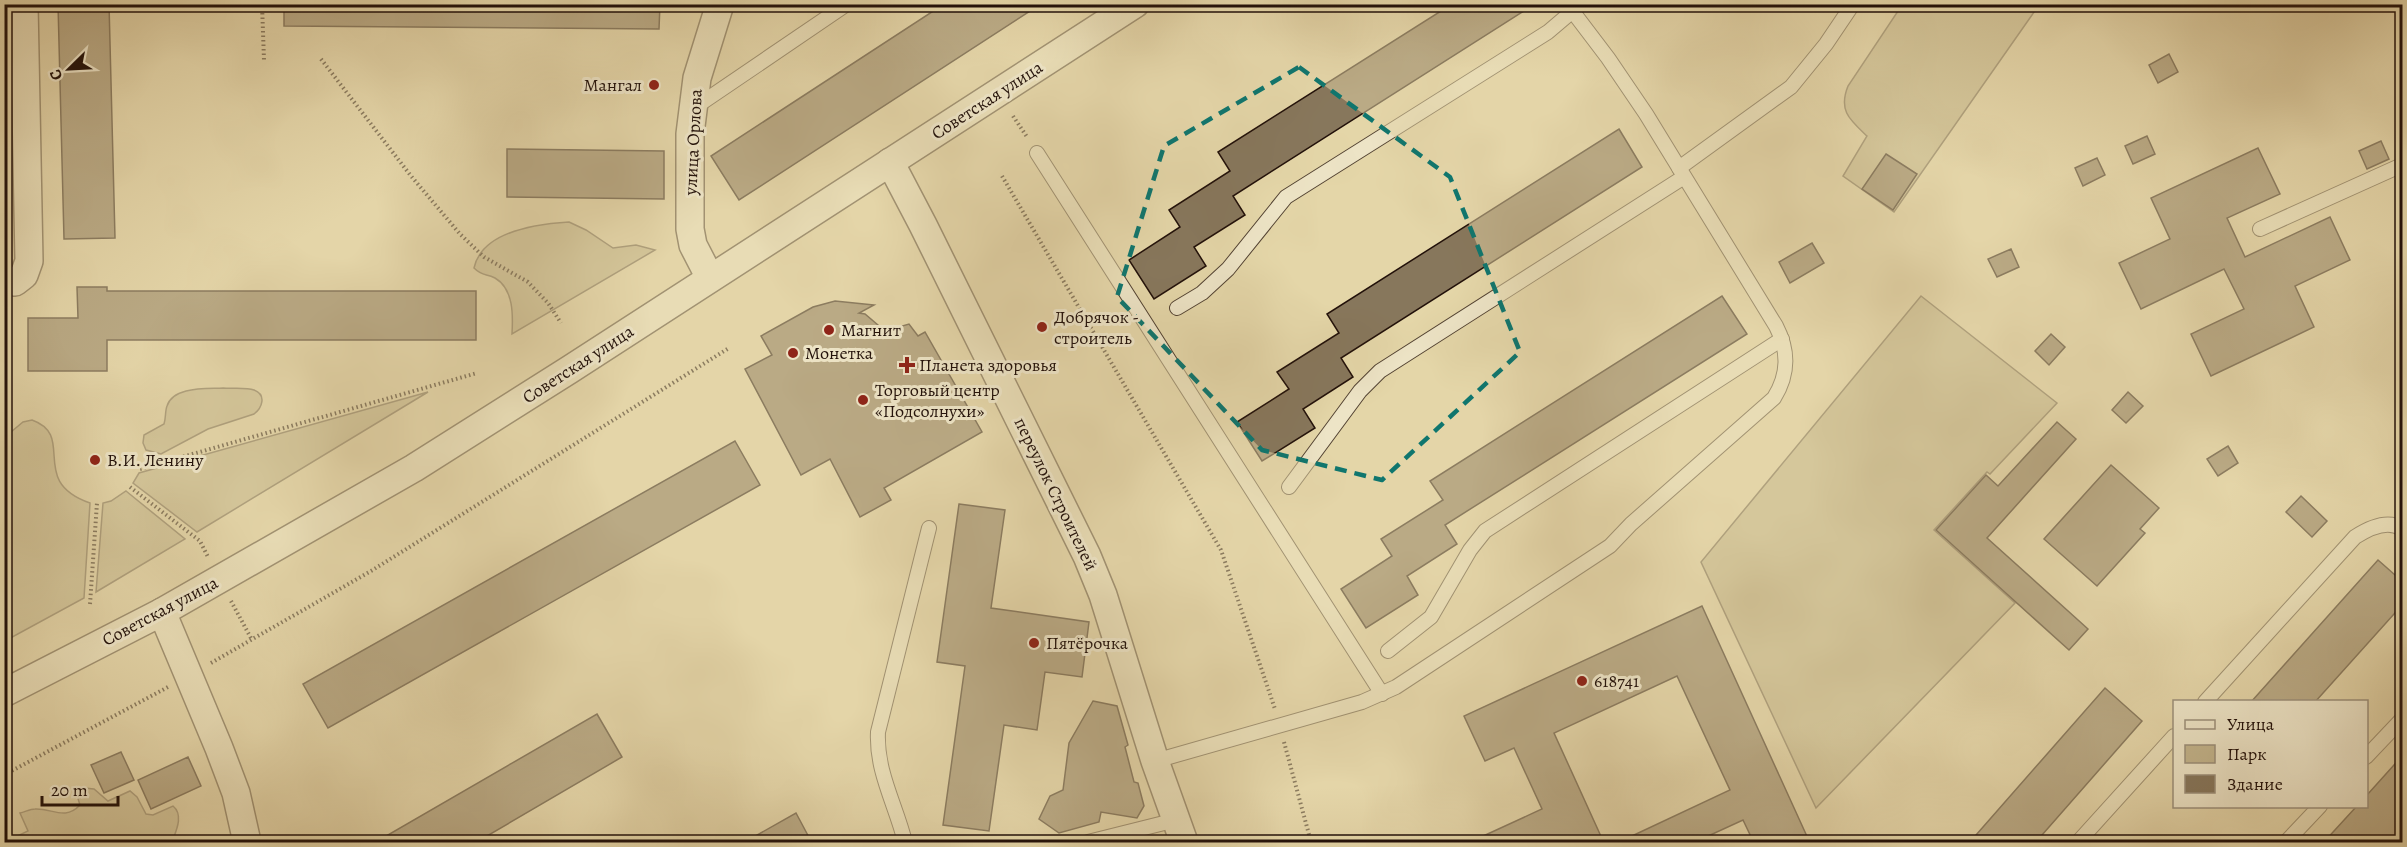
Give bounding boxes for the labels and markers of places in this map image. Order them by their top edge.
place label: Мангал [583,73,642,97]
marker: Мангал [647,78,661,92]
place label: Добрячок - строитель [1054,305,1139,350]
place label: Магнит [841,318,901,342]
marker: Добрячок - строитель [1035,320,1049,334]
marker: Магнит [822,323,836,337]
place label: Монетка [805,341,874,365]
marker: Монетка [786,346,800,360]
place label: Планета здоровья [919,353,1057,377]
marker: Планета здоровья [900,358,914,372]
place label: Торговый центр «Подсолнухи» [875,378,1000,423]
marker: Торговый центр «Подсолнухи» [856,393,870,407]
place label: В.И. Ленину [107,448,204,472]
marker: В.И. Ленину [88,453,102,467]
place label: Пятёрочка [1046,631,1129,655]
marker: Пятёрочка [1027,636,1041,650]
place label: 618741 [1594,669,1639,693]
marker: 618741 [1575,674,1589,688]

